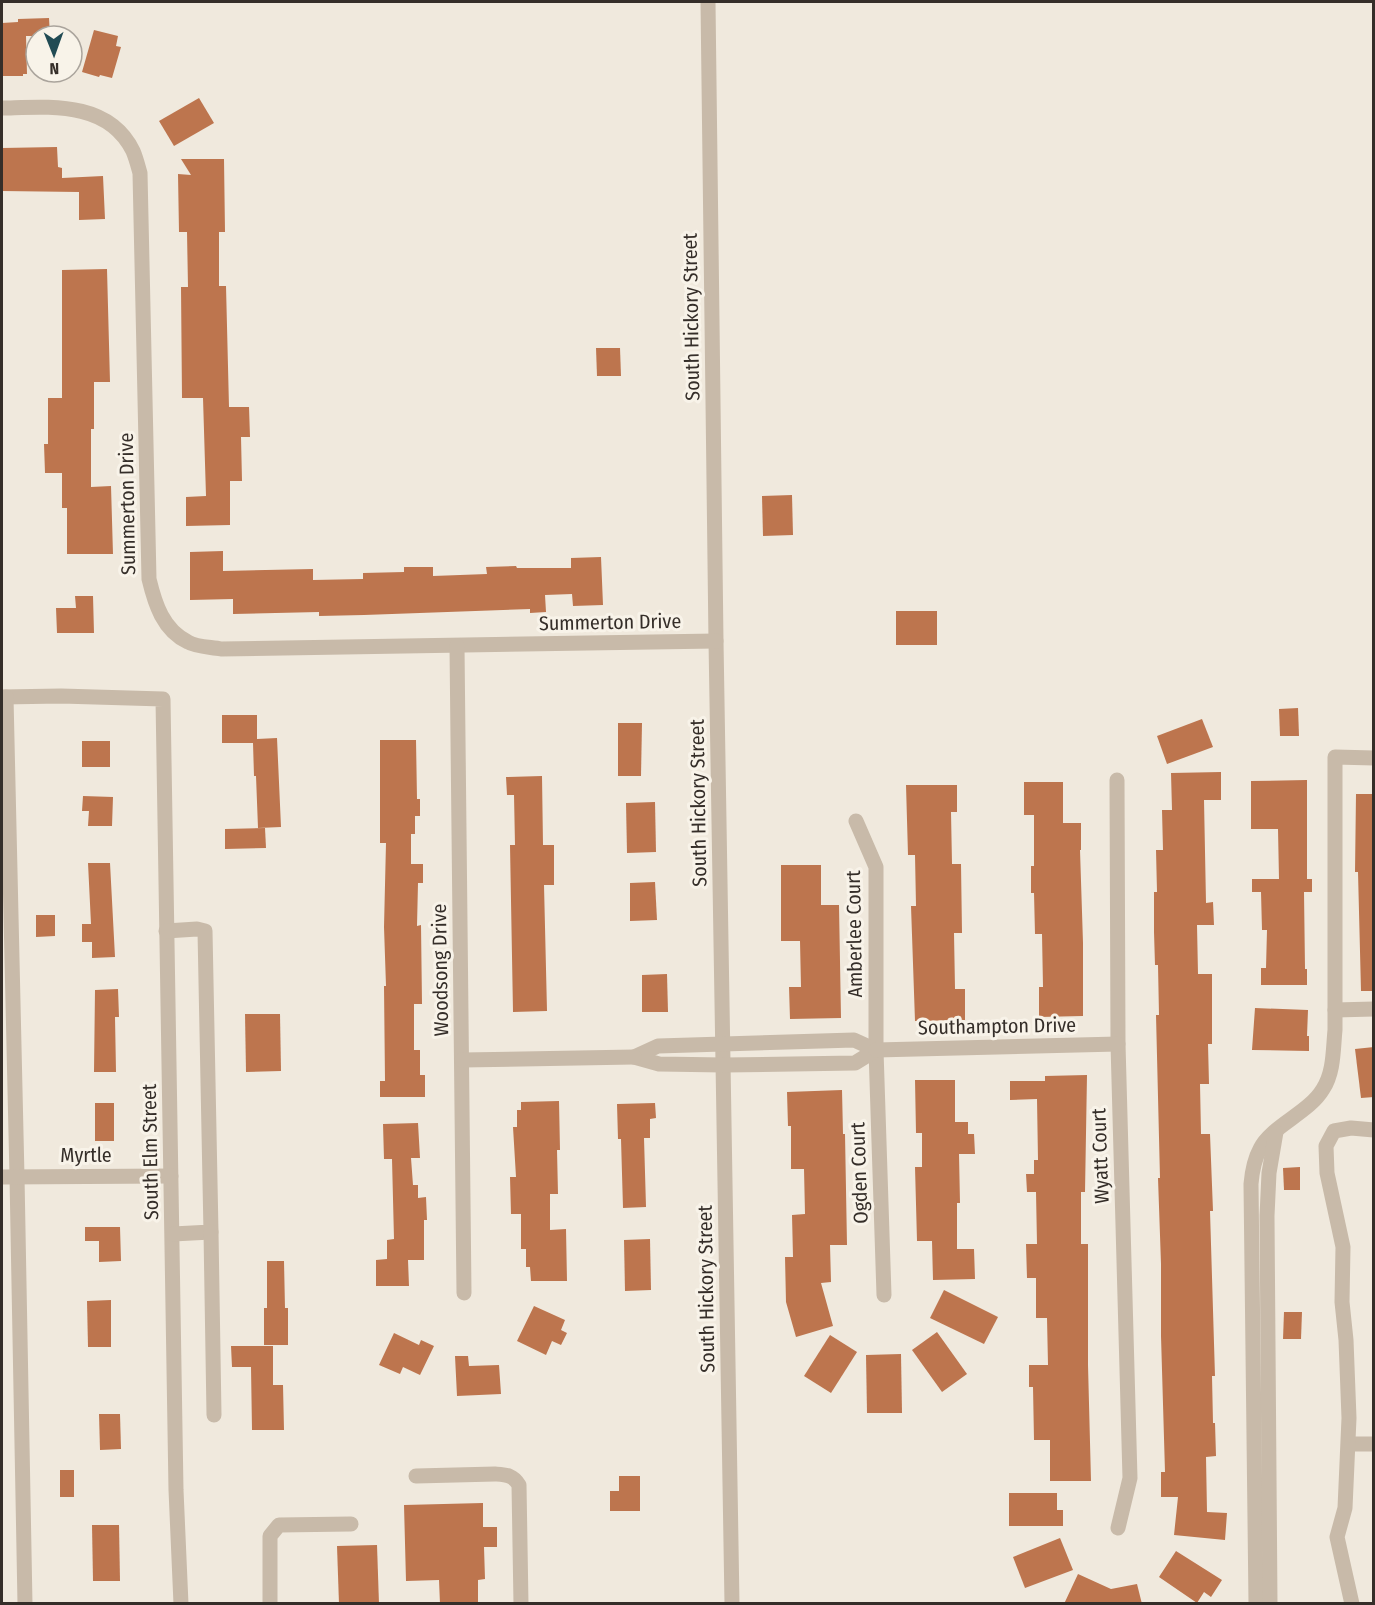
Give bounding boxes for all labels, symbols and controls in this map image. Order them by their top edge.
north arrow [24,24,84,84]
text: N [49,59,59,78]
street label: South Hickory Street [678,232,704,401]
street label: Summerton Drive [114,433,140,575]
street label: Summerton Drive [539,609,681,635]
street label: South Hickory Street [685,718,711,887]
street label: Amberlee Court [841,870,867,998]
street label: Woodsong Drive [427,904,453,1036]
street label: Southampton Drive [918,1013,1076,1039]
street label: South Elm Street [137,1083,163,1220]
street label: Wyatt Court [1086,1107,1114,1204]
street label: Ogden Court [845,1121,873,1224]
street label: Myrtle [60,1143,112,1167]
street label: South Hickory Street [693,1204,719,1373]

